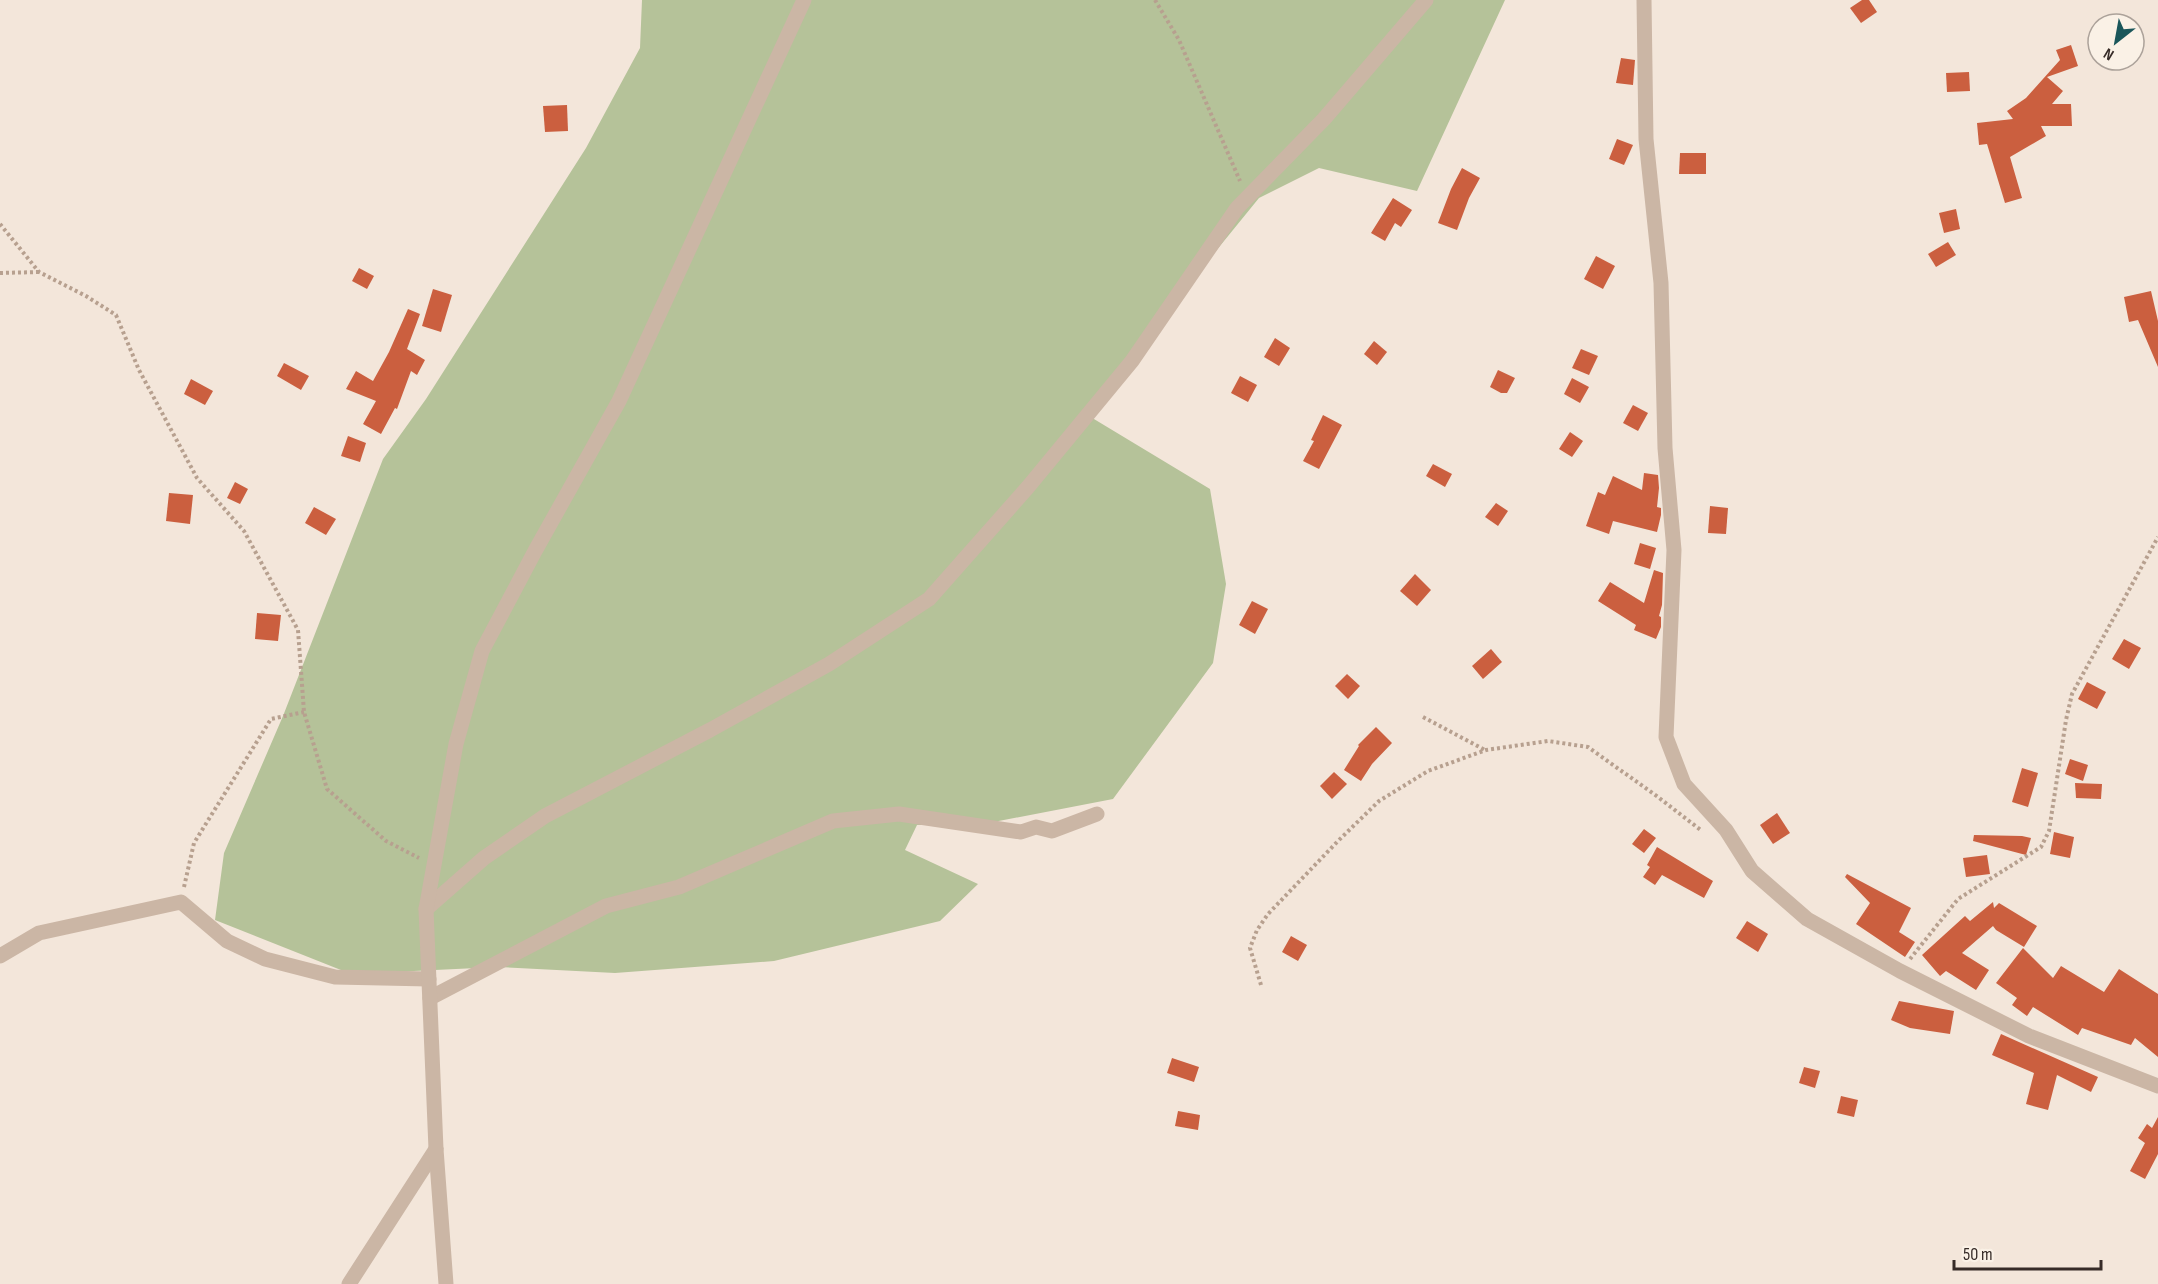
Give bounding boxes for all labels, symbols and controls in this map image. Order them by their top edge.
north arrow [2086,12,2146,72]
text: N [2100,43,2118,64]
scale bar [1954,1233,2101,1271]
text: 50 m [1963,1244,1993,1265]

